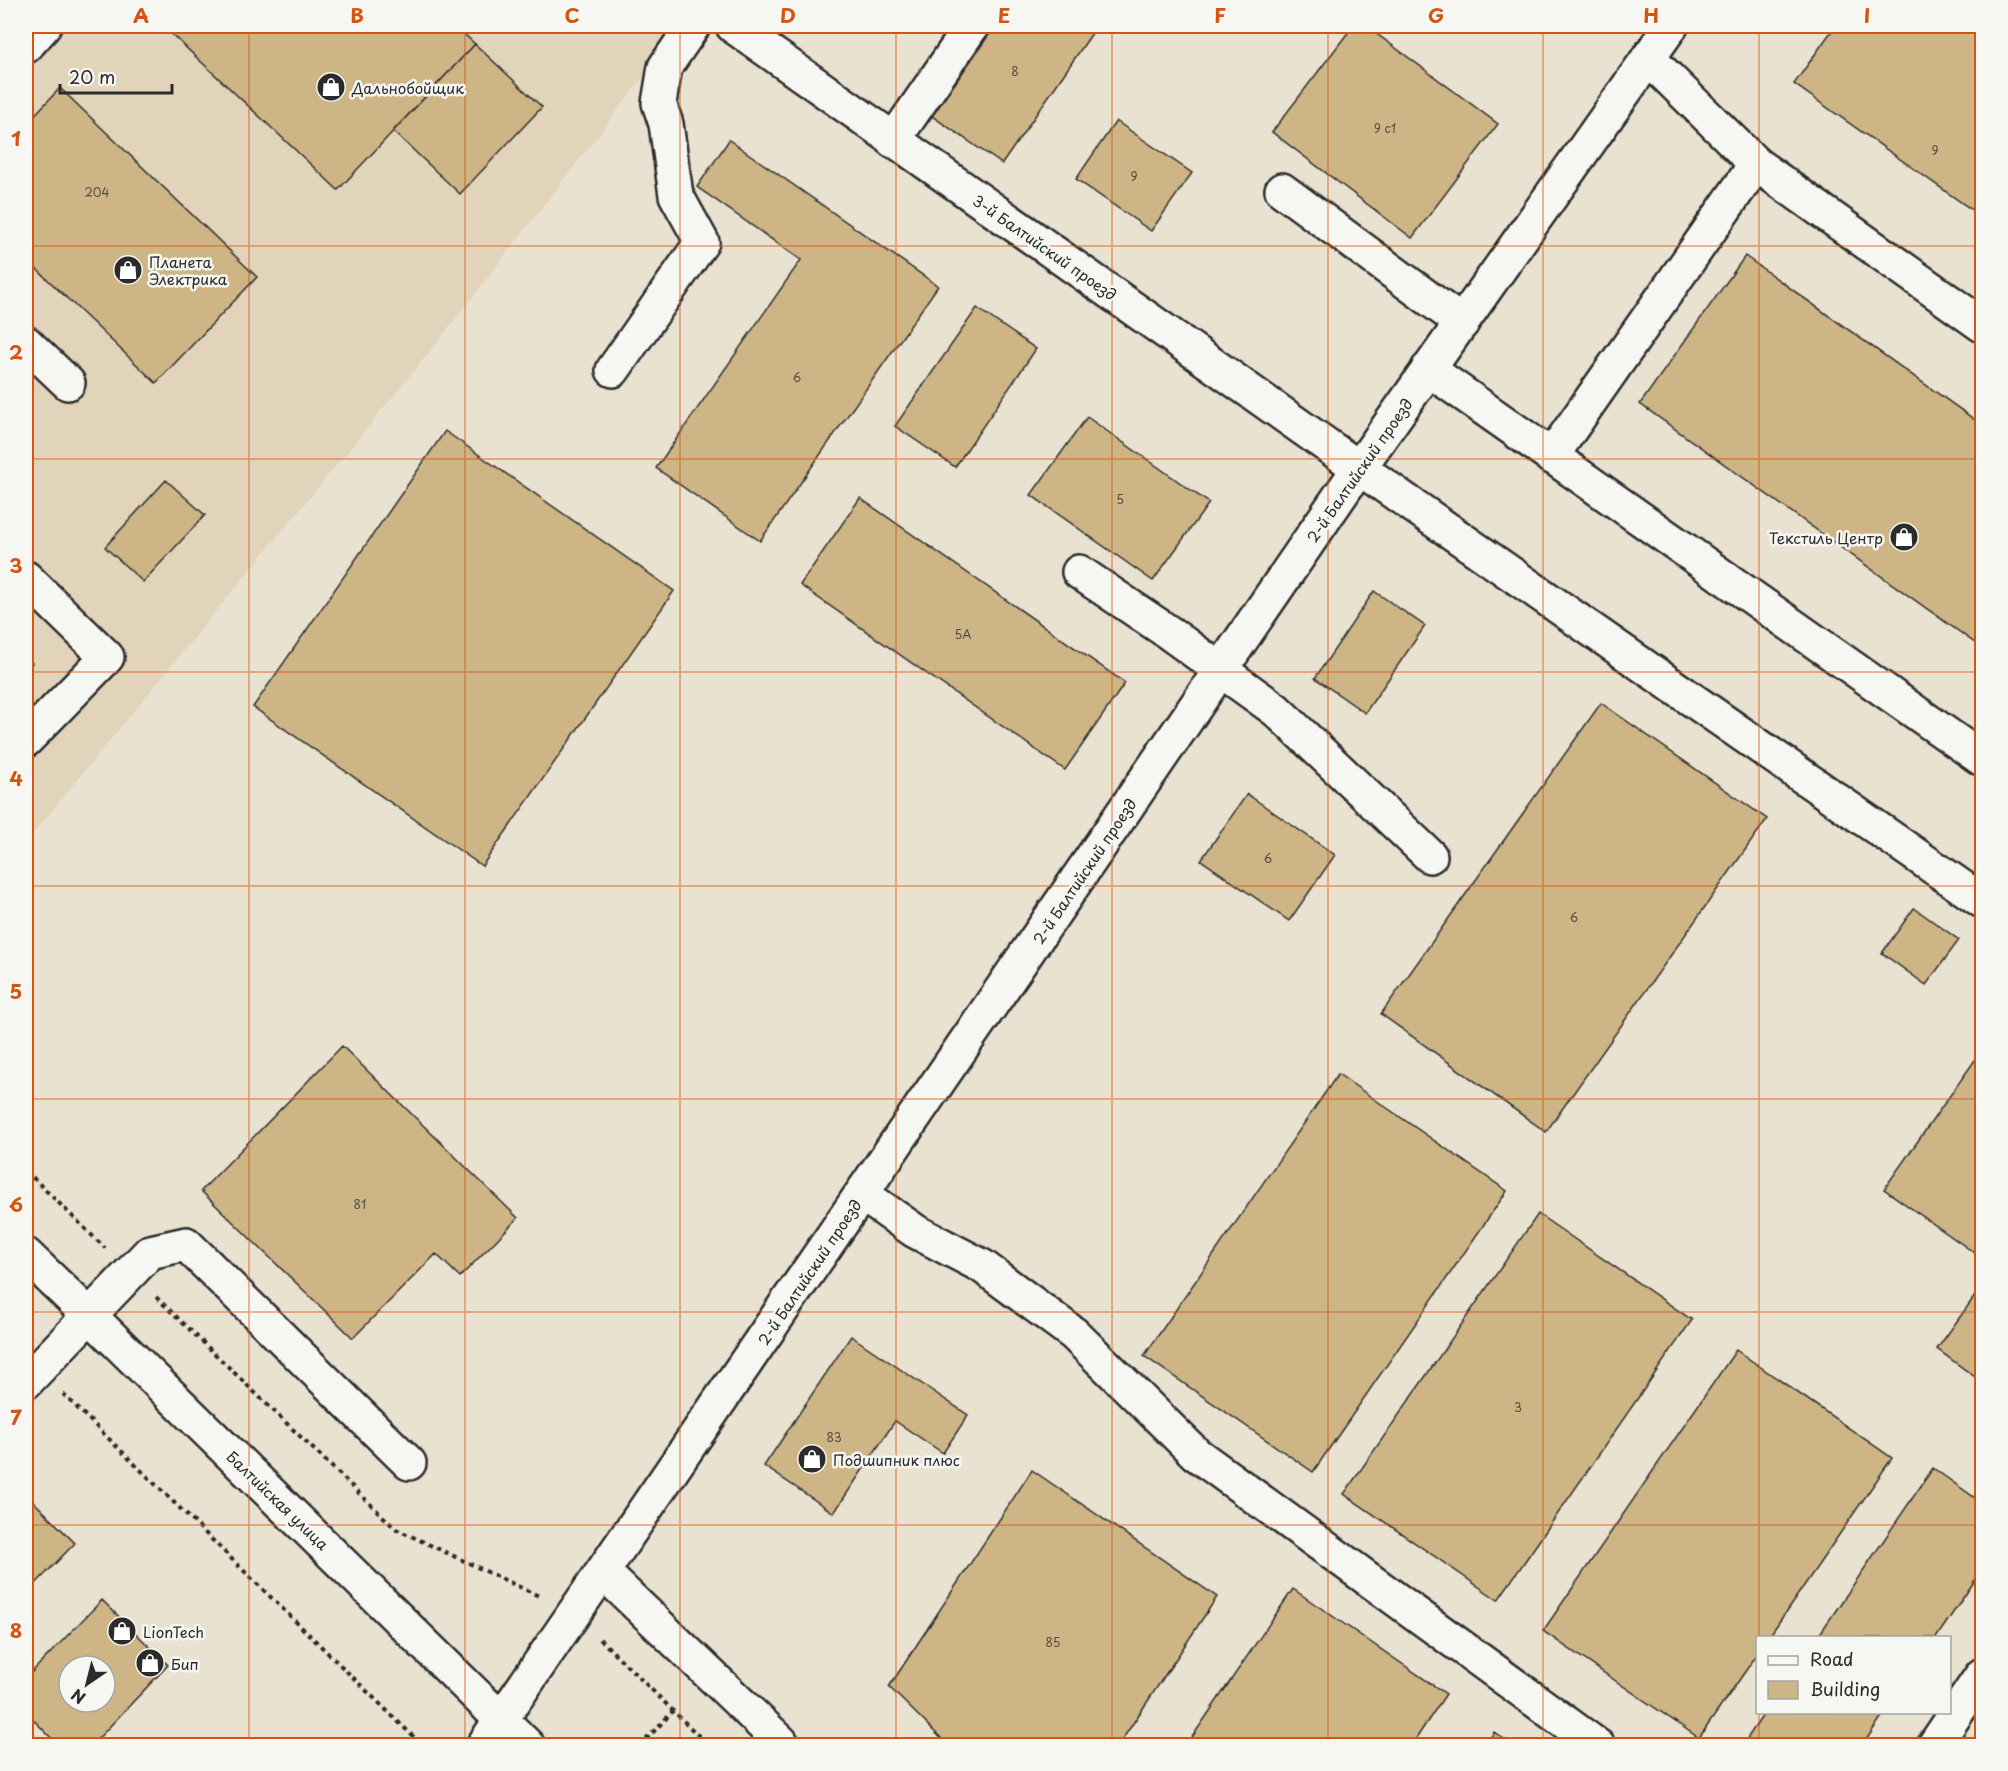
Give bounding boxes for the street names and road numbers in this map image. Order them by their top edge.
street label: 3-й Балтийский проезд [968,189,1122,305]
street label: 2-й Балтийский проезд [1300,393,1418,547]
street label: 2-й Балтийский проезд [1027,793,1141,949]
street label: 2-й Балтийский проезд [752,1194,866,1350]
street label: Балтийская улица [222,1445,335,1555]

